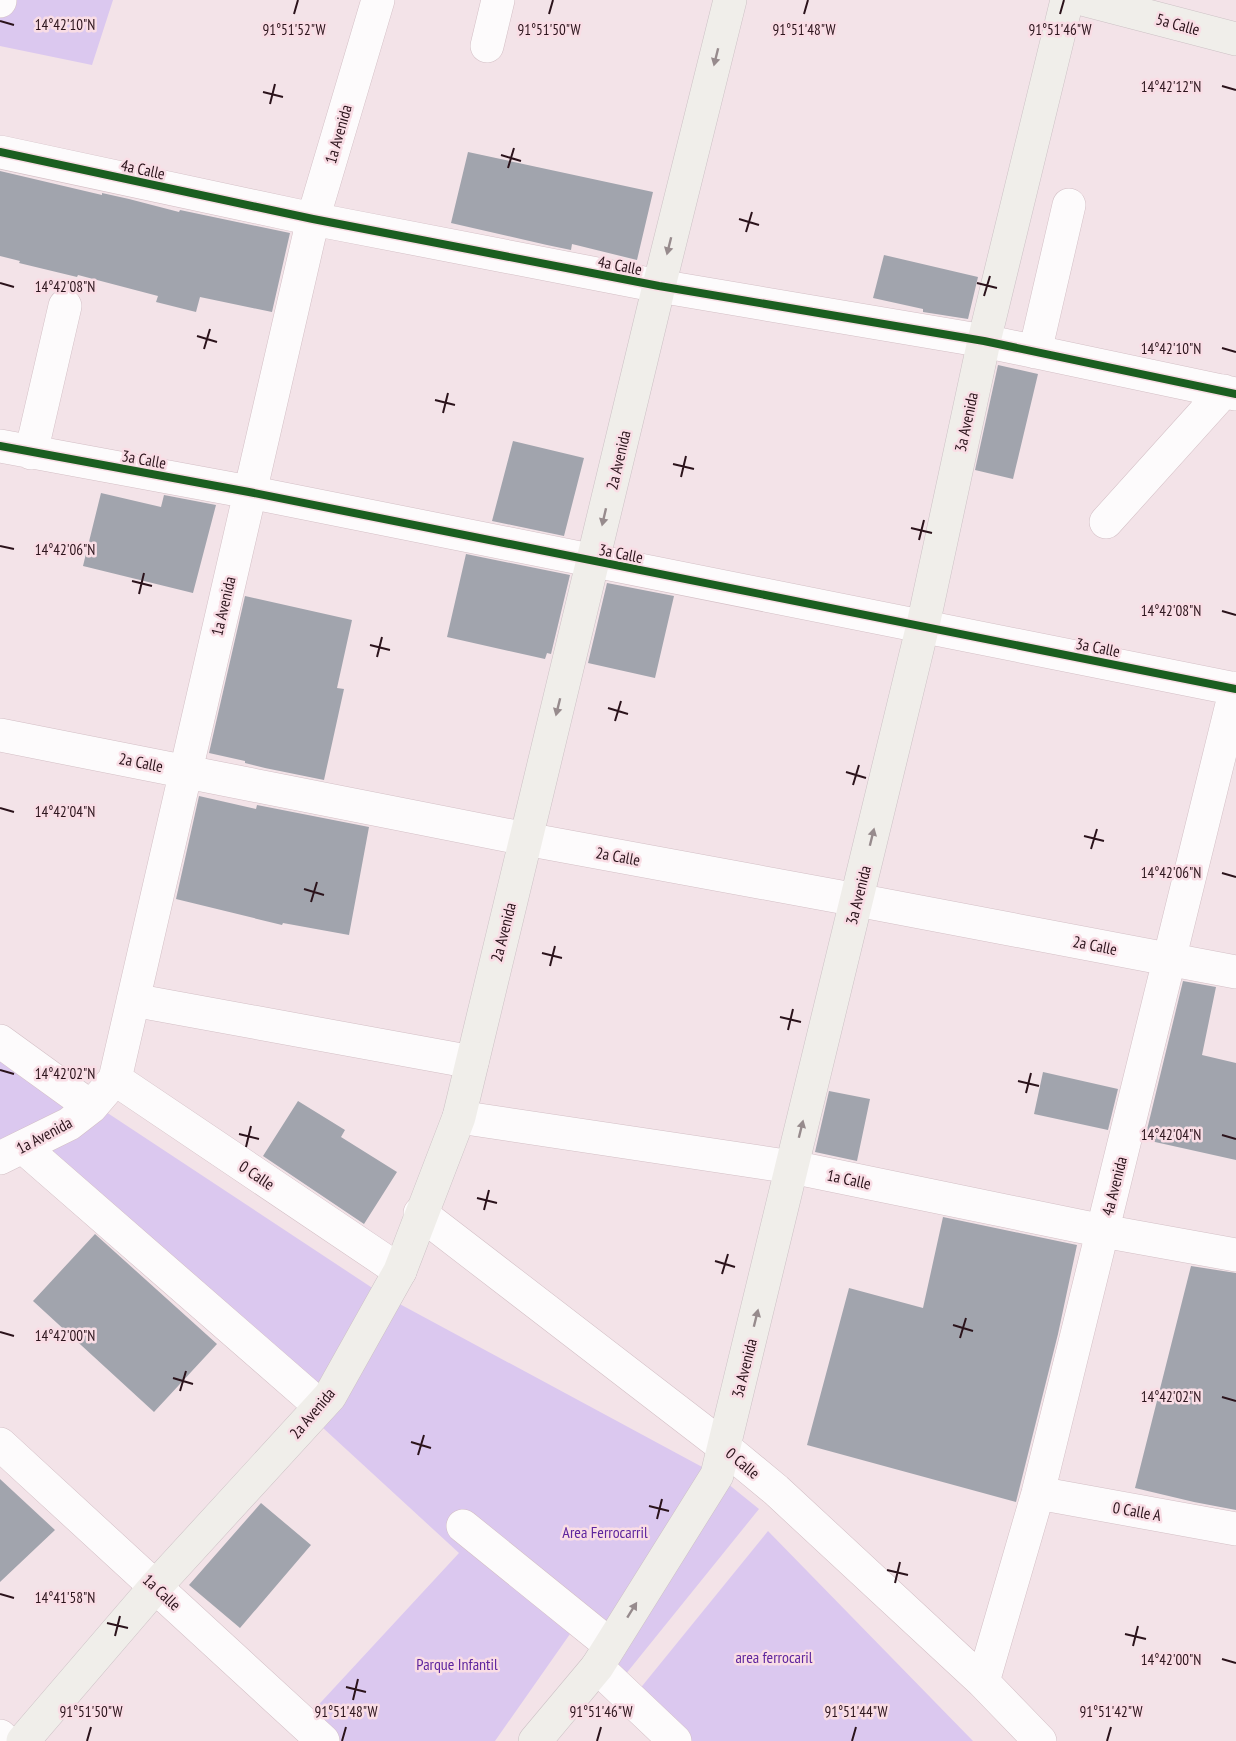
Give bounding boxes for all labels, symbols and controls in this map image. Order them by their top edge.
street label: 5a Calle [1154,9,1202,39]
text: 14°42'10"N [35,15,95,34]
text: 91°51'52"W [262,20,326,39]
text: 91°51'50"W [517,20,581,39]
text: 91°51'48"W [772,20,836,39]
text: 91°51'46"W [1028,20,1092,39]
one-way arrow [711,48,720,66]
text: 14°42'12"N [1141,77,1201,96]
street label: 1a Avenida [320,102,356,166]
street label: 4a Calle [119,155,167,183]
one-way arrow [663,237,673,255]
street label: 4a Calle [596,251,644,279]
text: 14°42'08"N [35,277,95,296]
text: 14°42'10"N [1141,339,1201,358]
street label: 3a Avenida [950,390,982,454]
street label: 2a Avenida [601,428,635,492]
street label: 3a Calle [120,445,168,473]
one-way arrow [599,508,609,527]
street label: 3a Calle [597,539,645,567]
text: 14°42'06"N [35,540,95,559]
street label: 1a Avenida [206,574,240,638]
text: 14°42'08"N [1141,601,1201,620]
street label: 3a Calle [1074,633,1122,661]
one-way arrow [553,698,563,716]
street label: 2a Calle [117,748,165,776]
text: 14°42'04"N [35,802,95,821]
one-way arrow [867,828,877,846]
street label: 2a Calle [594,842,642,870]
street label: 3a Avenida [841,863,875,927]
text: 14°42'06"N [1141,863,1201,882]
street label: 2a Avenida [486,900,520,964]
street label: 2a Calle [1071,931,1119,959]
text: 14°42'02"N [35,1064,95,1083]
street label: 1a Avenida [13,1112,75,1158]
one-way arrow [797,1120,807,1138]
text: 14°42'04"N [1141,1125,1201,1144]
street label: 4a Avenida [1097,1154,1131,1218]
street label: 0 Calle [236,1156,278,1194]
street label: 1a Calle [825,1165,873,1193]
one-way arrow [751,1309,761,1328]
text: 14°42'00"N [35,1326,95,1345]
street label: 3a Avenida [727,1336,761,1400]
street label: 2a Avenida [285,1383,339,1443]
text: 14°42'02"N [1141,1387,1201,1406]
street label: 0 Calle [722,1443,764,1483]
street label: 0 Calle A [1111,1497,1163,1525]
park label: Area Ferrocarril [562,1522,648,1542]
street label: 1a Calle [139,1569,185,1615]
text: 14°41'58"N [35,1588,95,1607]
one-way arrow [627,1602,638,1618]
park label: area ferrocaril [735,1647,813,1667]
text: 14°42'00"N [1141,1650,1201,1669]
park label: Parque Infantil [416,1654,498,1674]
text: 91°51'50"W [59,1702,123,1721]
text: 91°51'48"W [314,1702,378,1721]
text: 91°51'46"W [569,1702,633,1721]
text: 91°51'44"W [824,1702,888,1721]
text: 91°51'42"W [1079,1702,1143,1721]

